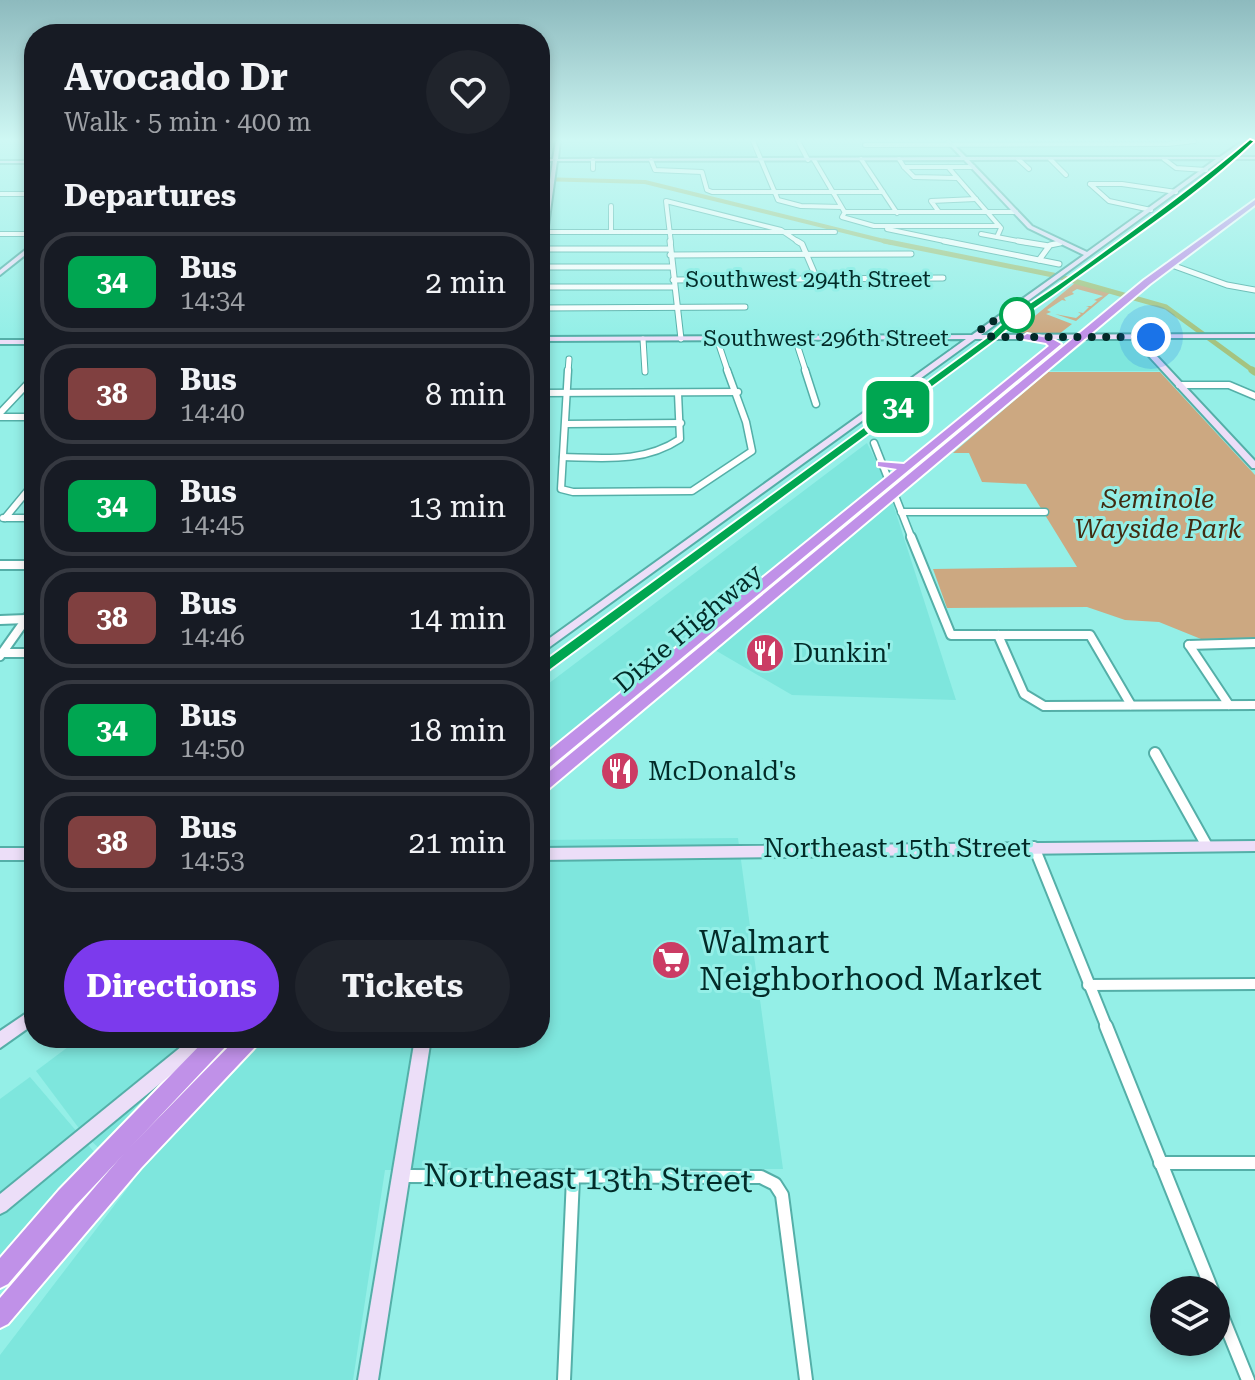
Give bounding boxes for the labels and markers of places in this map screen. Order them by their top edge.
unlabelled marker [1000,298,1034,332]
restaurant icon: Dunkin' [744,632,786,674]
place label: Dunkin' [793,638,892,668]
restaurant icon: McDonald's [599,750,641,792]
place label: McDonald's [648,756,796,786]
place label: Walmart Neighborhood Market [699,923,1042,998]
supermarket icon: Walmart Neighborhood Market [650,939,692,981]

